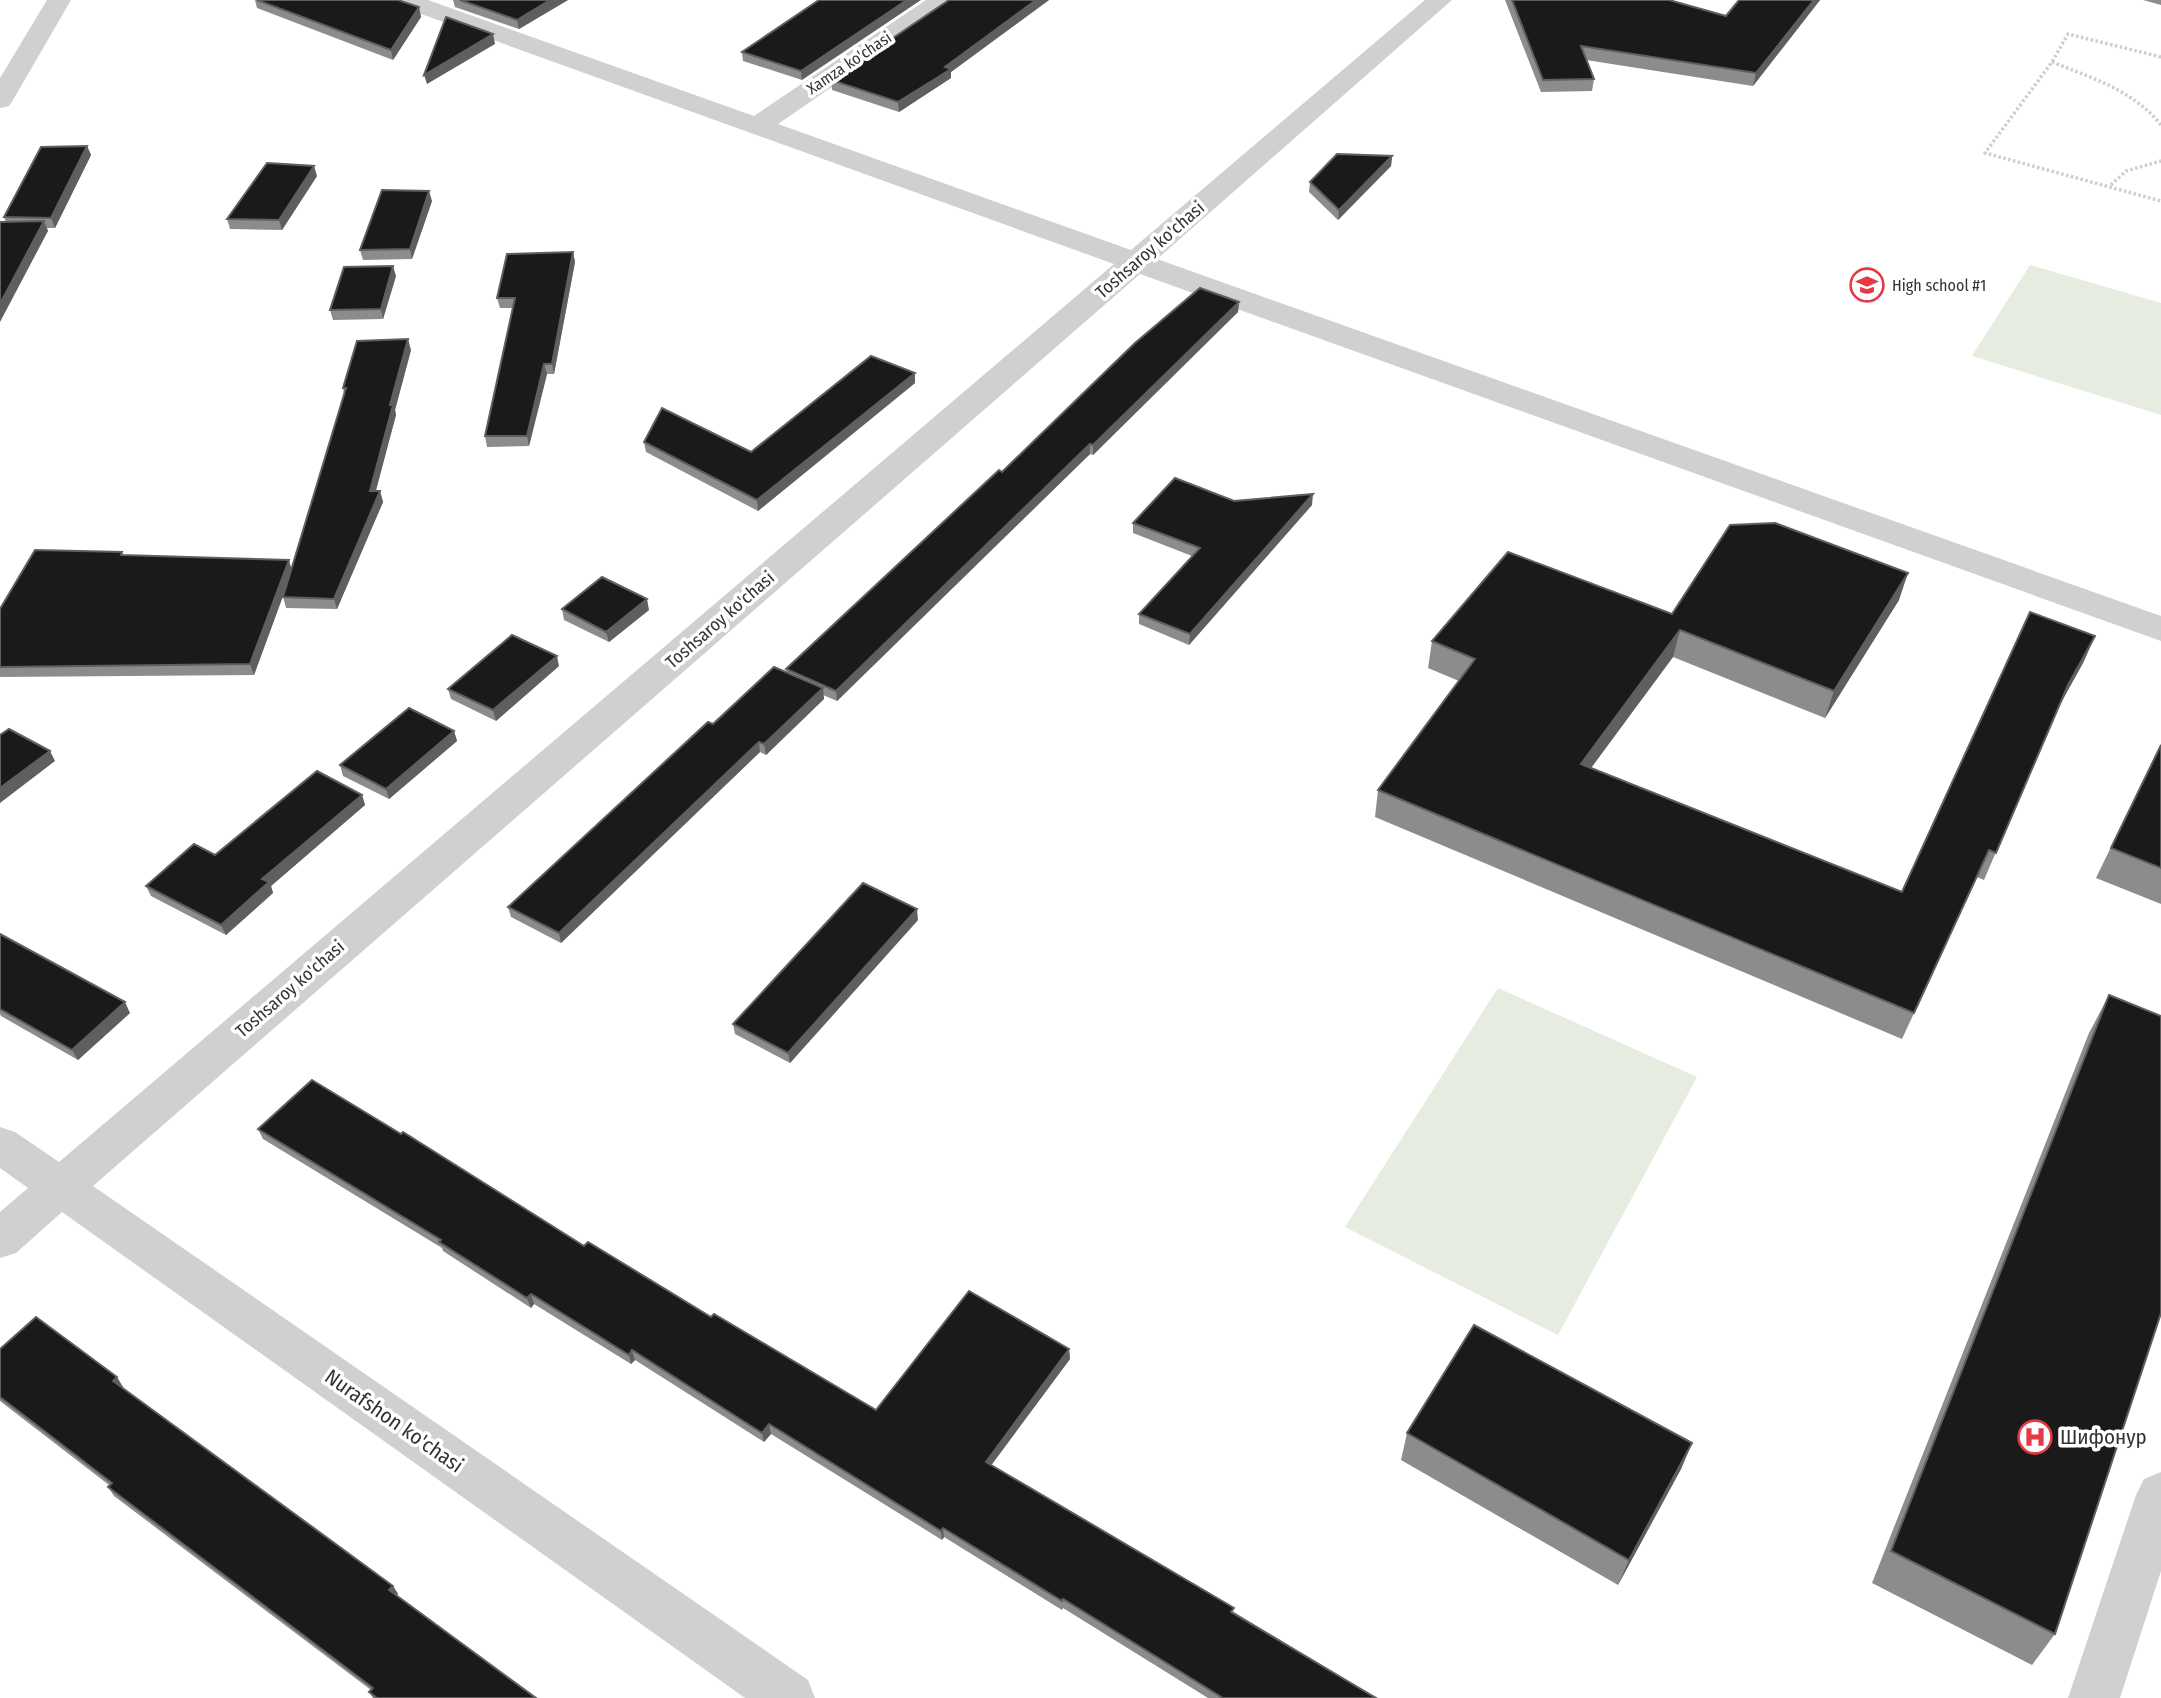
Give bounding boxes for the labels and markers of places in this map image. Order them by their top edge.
school or university icon: High school #1 [1848,266,1886,304]
place label: High school #1 [1892,276,1986,295]
hospital icon: Шифонур [2016,1418,2054,1456]
place label: Шифонур [2060,1424,2147,1450]

